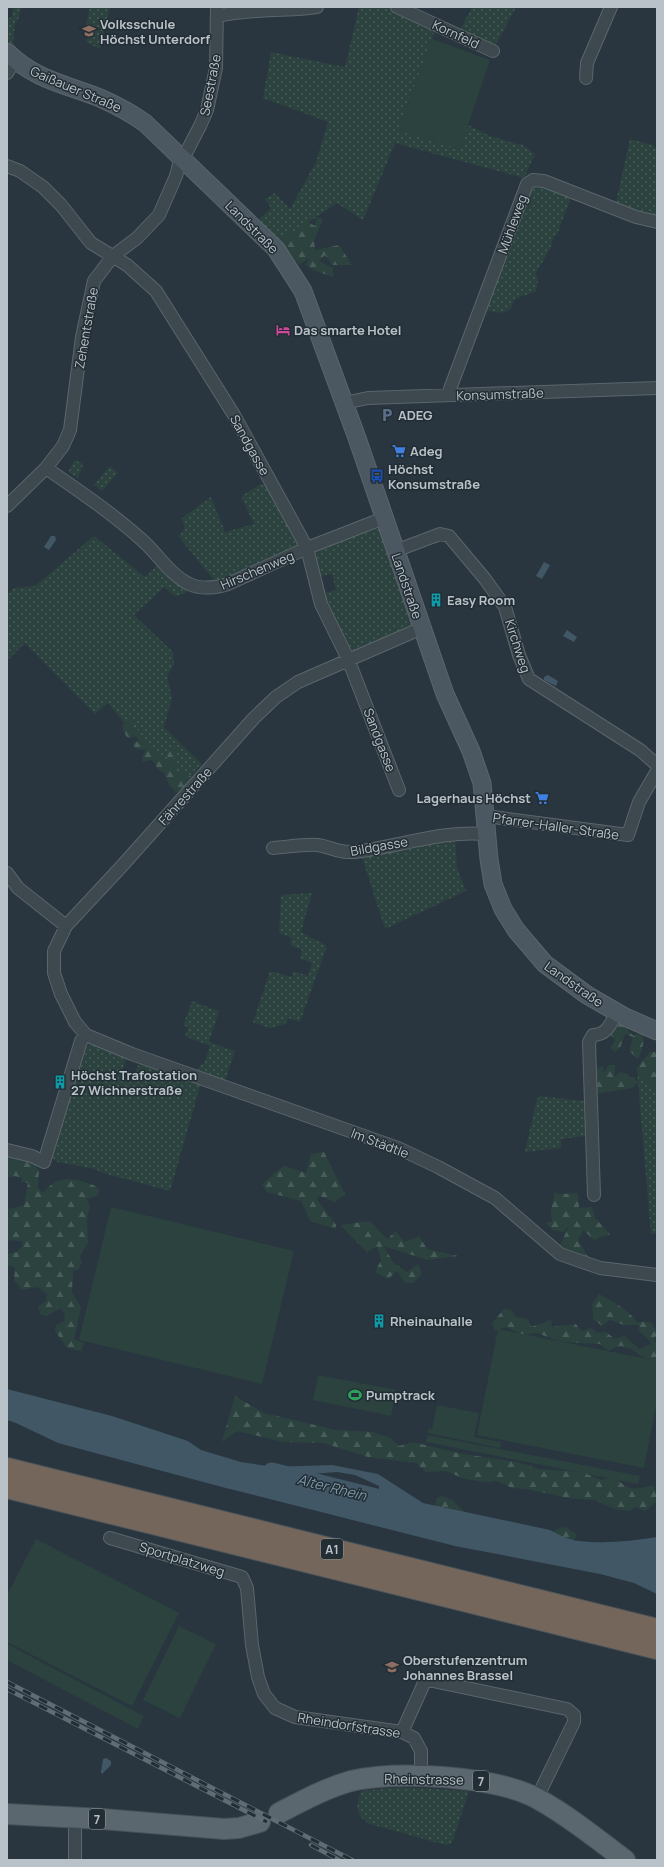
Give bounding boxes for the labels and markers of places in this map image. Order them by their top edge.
place label: Volksschule Höchst Unterdorf [100,15,210,48]
school or university icon: Volksschule Höchst Unterdorf [81,23,97,39]
place label: Das smarte Hotel [294,321,402,339]
hotel icon: Das smarte Hotel [275,322,291,338]
place label: ADEG [398,406,433,424]
parking icon: ADEG [379,407,395,423]
place label: Adeg [410,442,443,460]
supermarket icon: Adeg [391,443,407,459]
place label: Höchst Konsumstraße [388,460,480,493]
bus stop icon: Höchst Konsumstraße [369,468,385,484]
place label: Easy Room [447,591,515,609]
building icon: Easy Room [428,592,444,608]
place label: Lagerhaus Höchst [416,789,531,807]
supermarket icon: Lagerhaus Höchst [534,790,550,806]
place label: Höchst Trafostation 27 Wichnerstraße [71,1066,197,1099]
building icon: Höchst Trafostation 27 Wichnerstraße [52,1074,68,1090]
place label: Rheinauhalle [390,1312,473,1330]
building icon: Rheinauhalle [371,1313,387,1329]
place label: Pumptrack [366,1386,436,1404]
sports icon: Pumptrack [347,1387,363,1403]
place label: Oberstufenzentrum Johannes Brassel [403,1651,528,1684]
school or university icon: Oberstufenzentrum Johannes Brassel [384,1659,400,1675]

